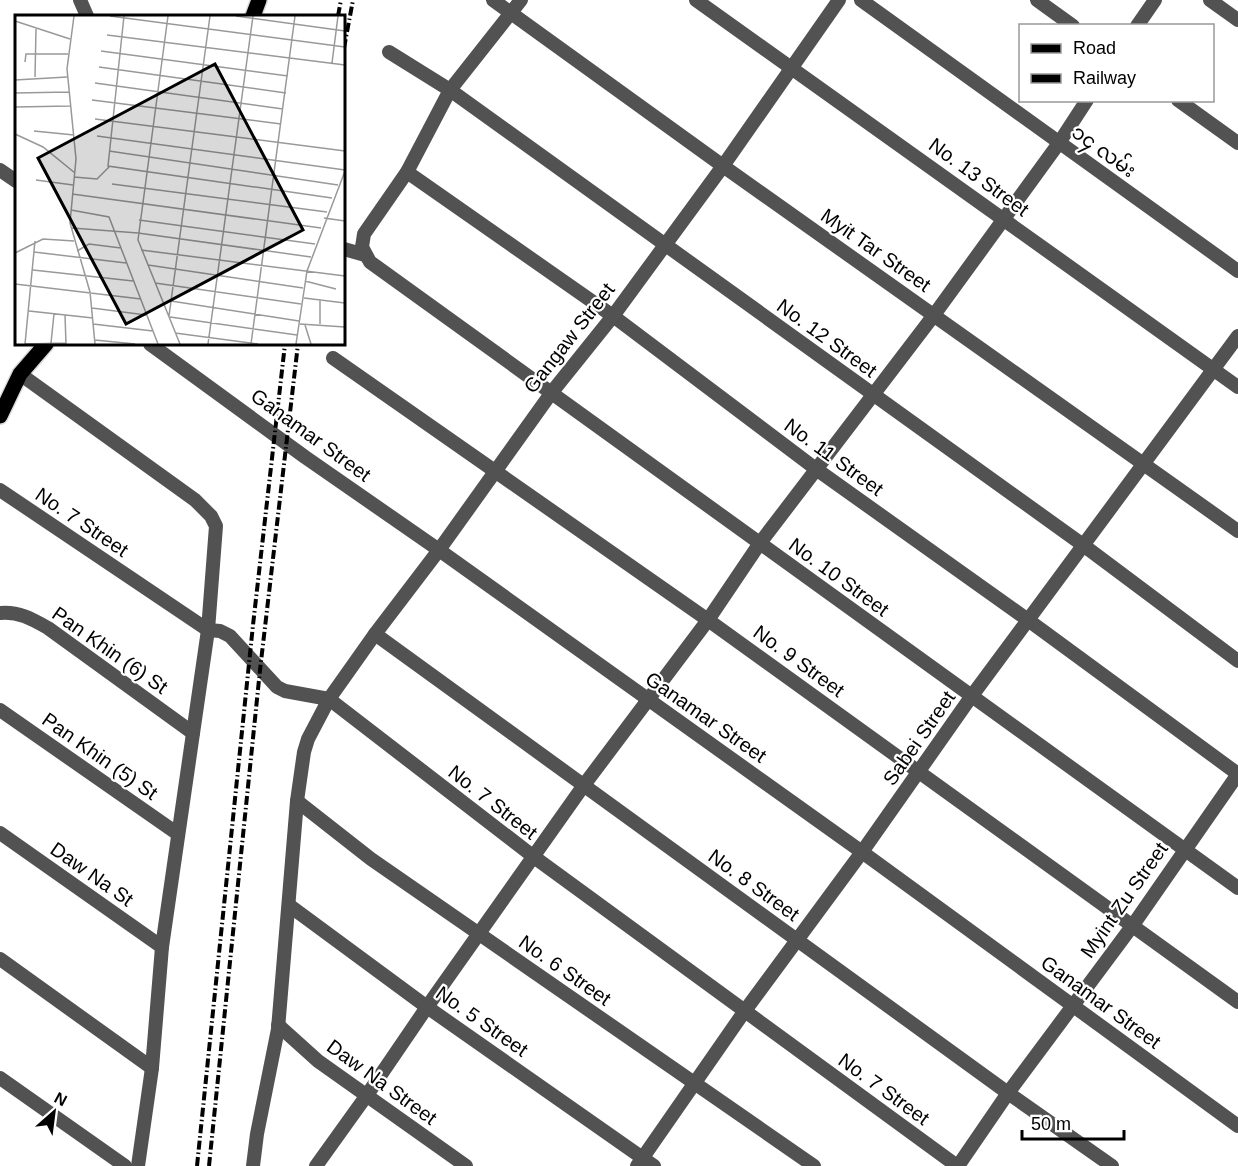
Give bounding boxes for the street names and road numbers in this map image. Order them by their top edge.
street label: ၁၄ လမ်း [1065,118,1142,185]
street label: No. 13 Street [925,133,1033,221]
street label: Myit Tar Street [817,204,935,296]
street label: Gangaw Street [519,278,619,397]
street label: No. 12 Street [773,294,881,382]
street label: Ganamar Street [247,384,375,486]
street label: No. 11 Street [780,414,888,500]
street label: No. 7 Street [32,483,133,561]
street label: No. 10 Street [785,533,893,621]
street label: Pan Khin (6) St [48,602,172,698]
street label: No. 9 Street [749,621,849,702]
street label: Ganamar Street [641,667,771,767]
street label: Sabei Street [878,686,960,789]
street label: Pan Khin (5) St [38,708,162,804]
street label: No. 7 Street [444,760,542,844]
street label: Daw Na St [47,838,138,911]
street label: Myint Zu Street [1076,838,1172,962]
street label: No. 8 Street [704,845,804,926]
street label: No. 6 Street [515,930,615,1010]
street label: Ganamar Street [1037,951,1165,1053]
street label: No. 5 Street [432,981,532,1061]
street label: Daw Na Street [323,1035,441,1129]
street label: No. 7 Street [834,1049,934,1130]

